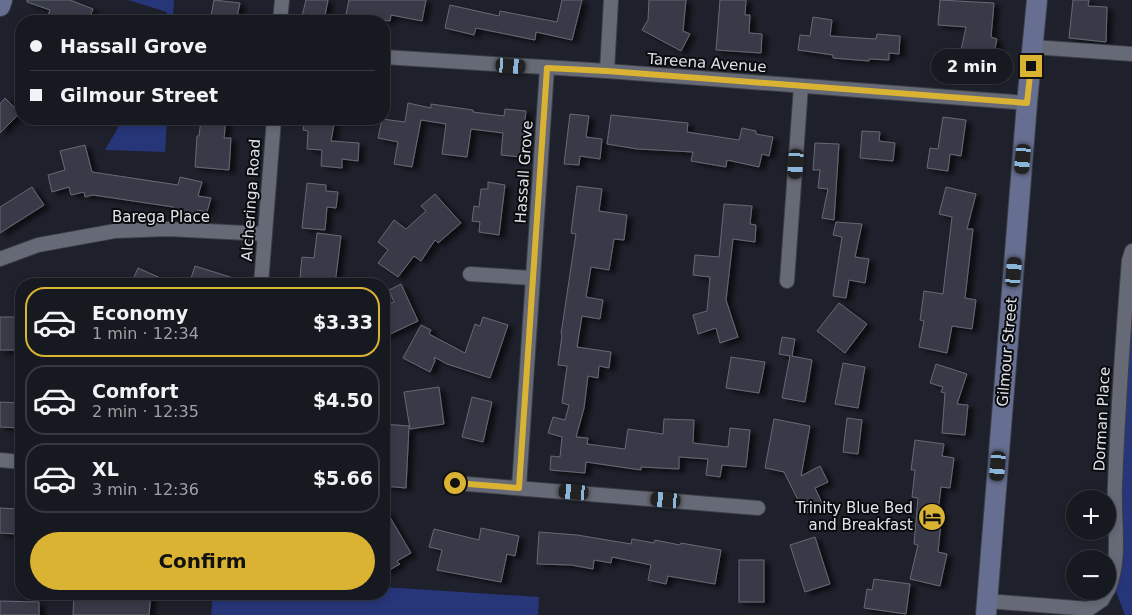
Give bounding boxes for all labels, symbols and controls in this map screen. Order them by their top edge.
text: Hassall Grove [60,35,207,57]
callout: 2 min [931,48,1014,84]
street label: Tareena Avenue [646,50,767,76]
route end [1020,55,1042,77]
car [495,57,526,75]
text: 2 min [947,57,997,76]
text: Gilmour Street [60,84,218,106]
street label: Hassall Grove [511,120,537,224]
street label: Alcheringa Road [238,138,264,262]
car [1014,143,1031,175]
car [787,149,804,179]
street label: Barega Place [112,208,210,226]
car [1005,256,1022,288]
street label: Gilmour Street [993,296,1021,407]
icon: car [32,300,77,345]
text: Economy [92,302,188,324]
text: $3.33 [313,311,373,333]
text: 1 min · 12:34 [92,324,199,343]
street label: Dorman Place [1090,366,1114,472]
icon: car [32,378,77,423]
text: Comfort [92,380,179,402]
text: $4.50 [313,389,373,411]
text: 2 min · 12:35 [92,402,199,421]
car [989,450,1006,482]
icon: car [32,456,77,501]
text: XL [92,458,119,480]
text: $5.66 [313,467,373,489]
route start [444,472,466,494]
text: 3 min · 12:36 [92,480,199,499]
car [558,483,589,501]
map controls [1066,490,1116,600]
button: + [1066,490,1116,540]
car [650,491,681,509]
place label: Trinity Blue Bed and Breakfast [795,499,913,534]
hotel icon: Trinity Blue Bed and Breakfast [917,502,947,532]
button: Confirm [30,532,375,590]
button: − [1066,550,1116,600]

